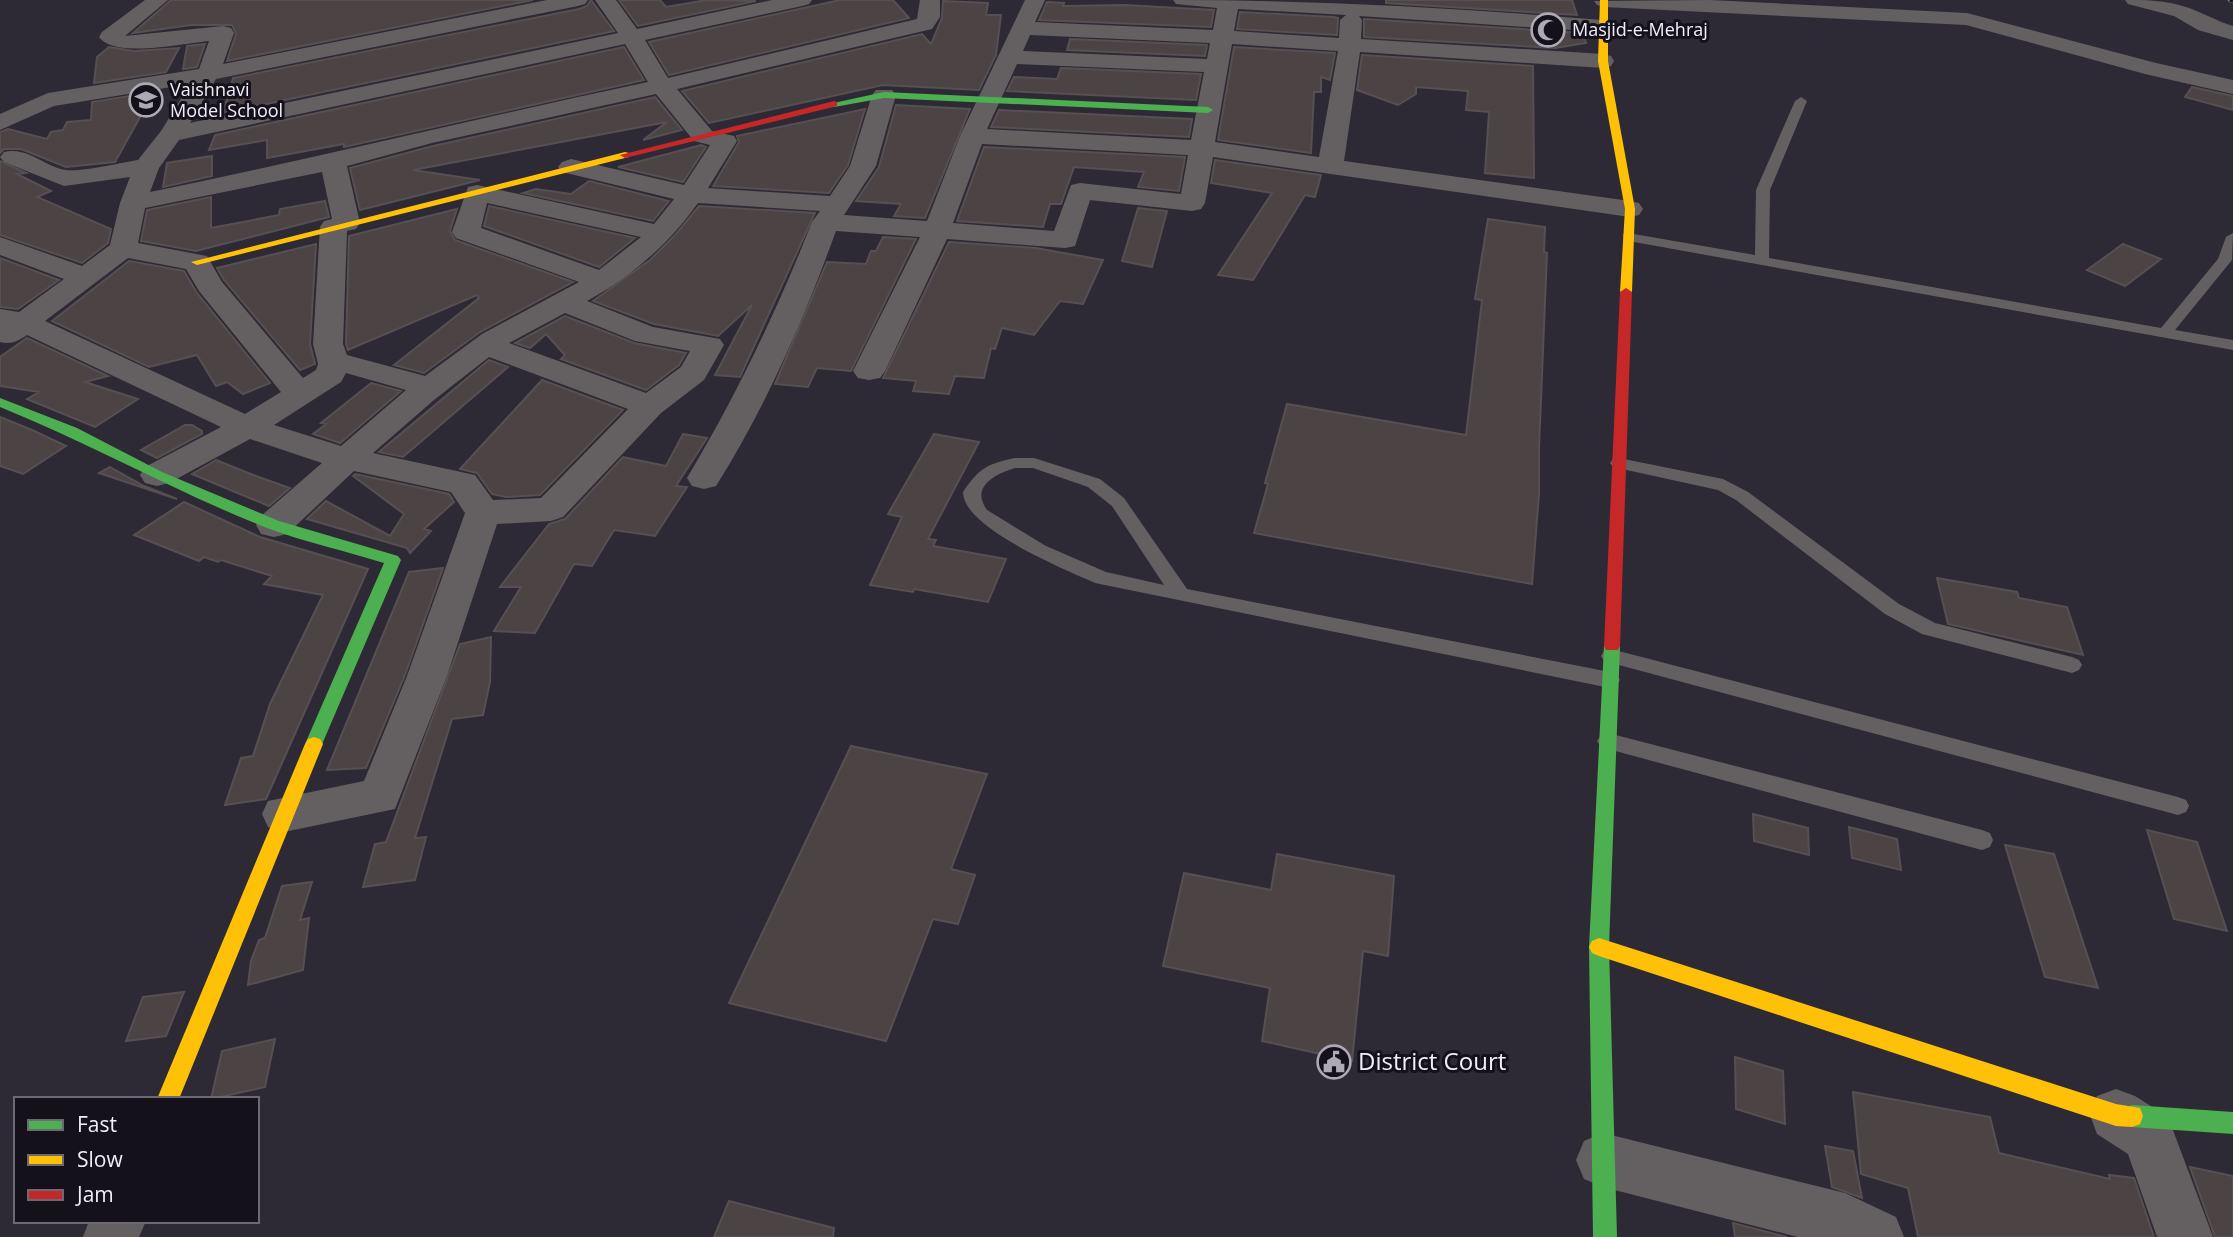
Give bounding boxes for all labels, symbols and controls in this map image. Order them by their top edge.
mosque icon: Masjid-e-Mehraj [1529,11,1567,49]
place label: Masjid-e-Mehraj [1572,17,1708,41]
place label: Vaishnavi Model School [170,77,283,122]
school or university icon: Vaishnavi Model School [127,81,165,119]
public building icon: District Court [1315,1043,1353,1081]
place label: District Court [1358,1044,1506,1077]
legend [14,1097,259,1223]
text: Fast [77,1110,117,1138]
text: Slow [77,1145,123,1173]
text: Jam [75,1180,114,1208]

